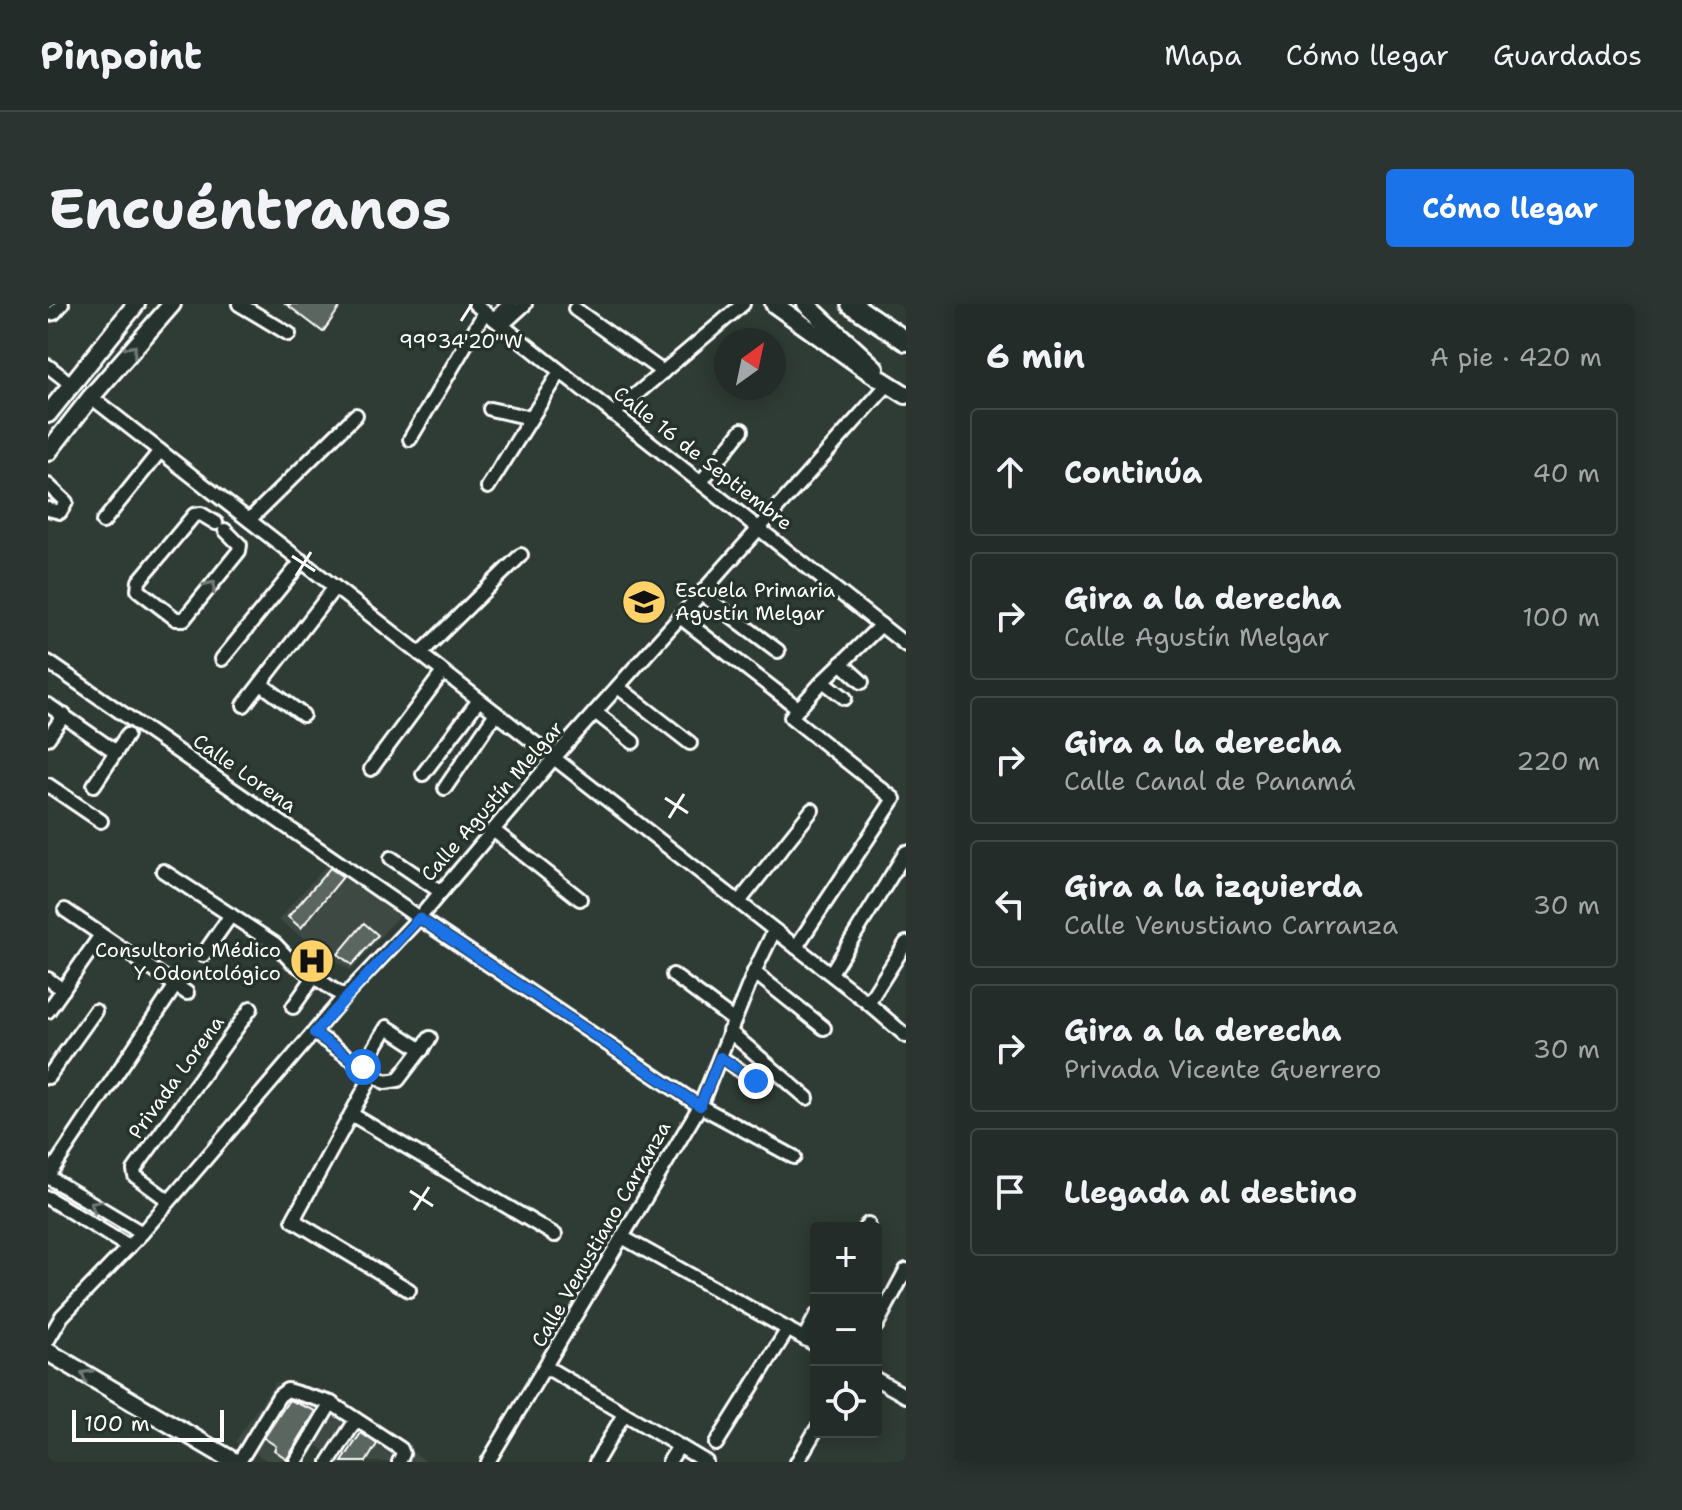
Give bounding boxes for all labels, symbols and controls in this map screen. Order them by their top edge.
text: Pinpoint [40,30,202,81]
text: Mapa [1164,36,1242,74]
text: Cómo llegar [1286,36,1449,74]
text: Guardados [1493,36,1642,74]
button: Cómo llegar [1386,169,1634,247]
text: Encuéntranos [48,171,451,246]
text: 99°34'20"W [399,328,523,354]
north arrow [714,328,786,400]
text: 6 min [986,333,1085,379]
text: A pie · 420 m [1430,339,1602,374]
one-way arrow [122,345,136,360]
street label: Calle 16 de Septiembre [608,380,798,536]
icon: ahead [988,450,1032,494]
text: Continúa [1064,452,1203,493]
text: 40 m [1533,455,1600,490]
place label: Escuela Primaria Agustín Melgar [675,577,836,626]
school or university icon: Escuela Primaria Agustín Melgar [620,578,668,626]
text: Gira a la derecha [1064,578,1342,619]
one-way arrow [201,580,216,595]
icon: right [988,594,1032,638]
text: 100 m [1522,599,1600,634]
text: Calle Agustín Melgar [1064,619,1330,654]
street label: Calle Agustín Melgar [415,715,569,887]
text: Gira a la derecha [1064,722,1342,763]
street label: Calle Lorena [188,728,302,819]
icon: right [988,738,1032,782]
text: 220 m [1516,743,1600,778]
text: Calle Canal de Panamá [1064,763,1355,798]
text: Gira a la izquierda [1064,866,1363,907]
icon: left [988,882,1032,926]
text: 30 m [1533,887,1600,922]
text: Calle Venustiano Carranza [1064,907,1398,942]
place label: Consultorio Médico Y Odontológico [95,937,281,986]
hospital icon: Consultorio Médico Y Odontológico [288,937,336,985]
street label: Privada Lorena [122,1010,230,1144]
text: Gira a la derecha [1064,1010,1342,1051]
icon: right [988,1026,1032,1070]
text: 30 m [1533,1031,1600,1066]
route start [345,1049,381,1085]
text: Privada Vicente Guerrero [1064,1051,1382,1086]
route end [738,1063,774,1099]
street label: Calle Venustiano Carranza [525,1116,677,1352]
icon: arrive [988,1170,1032,1214]
text: Llegada al destino [1064,1172,1357,1213]
one-way arrow [89,1199,104,1214]
map controls [810,1222,882,1438]
button: + [810,1222,882,1294]
button: − [810,1294,882,1366]
button: locate [810,1366,882,1438]
one-way arrow [80,1369,95,1385]
scale bar [72,1406,224,1442]
text: 100 m [84,1409,150,1438]

